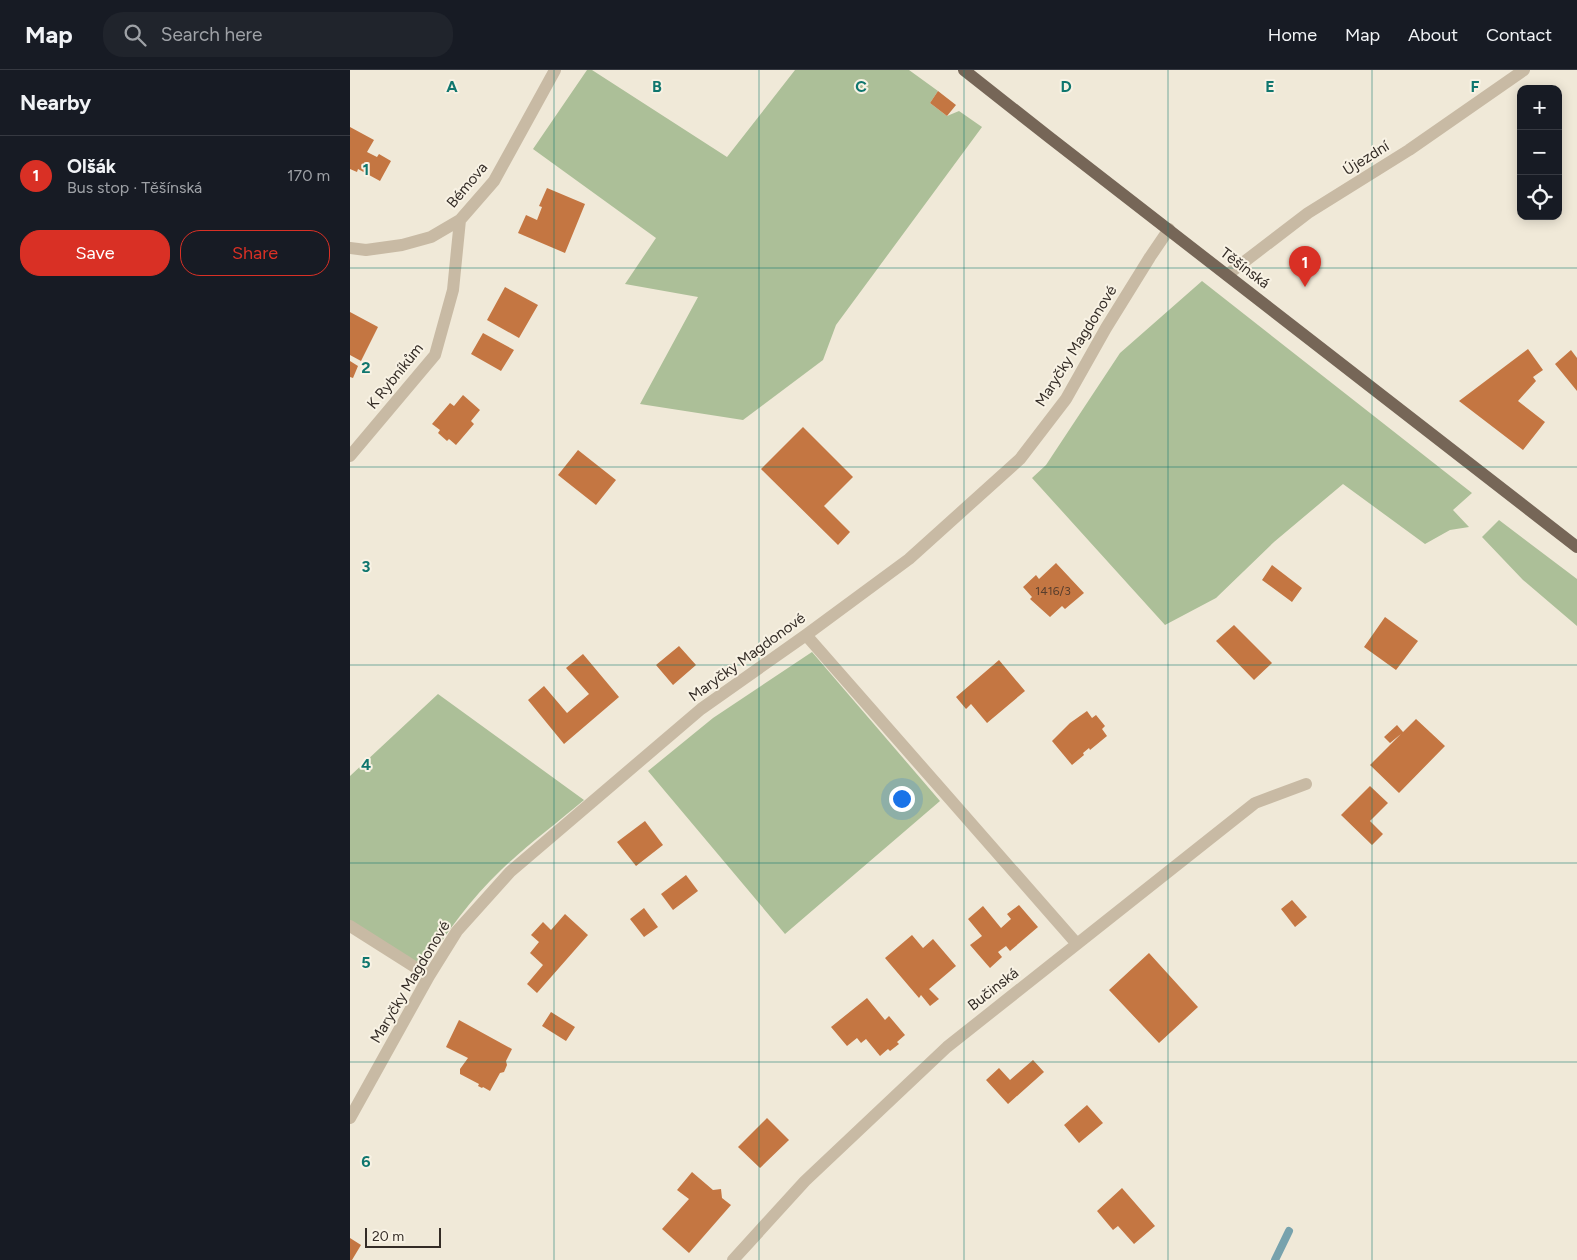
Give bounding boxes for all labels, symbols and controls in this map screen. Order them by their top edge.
search box [103,12,453,57]
text: Map [25,20,73,49]
icon: search [121,21,149,49]
text: Search here [161,23,262,46]
text: Home [1268,24,1317,46]
text: Map [1345,24,1380,46]
text: About [1408,24,1458,46]
text: Contact [1486,24,1552,46]
text: A [446,77,458,96]
text: B [652,77,662,96]
text: C [855,77,867,96]
text: D [1060,77,1072,96]
text: E [1265,77,1275,96]
text: F [1471,77,1480,96]
map controls [1517,85,1562,220]
button: + [1517,85,1562,130]
text: Nearby [20,90,91,115]
button: − [1517,130,1562,175]
street label: Újezdní [1340,136,1394,179]
text: Olšák [67,155,116,178]
street label: Bémova [443,159,491,211]
text: 1 [363,160,369,179]
text: 1 [33,166,39,185]
text: 170 m [287,166,330,185]
button: locate [1517,175,1562,220]
text: Bus stop · Těšínská [67,178,202,197]
button: Save [20,230,170,276]
button: Share [180,230,330,276]
street label: Těšínská [1217,244,1273,292]
pin: 1 [1289,246,1321,287]
street label: Maryčky Magdonové [1031,282,1121,410]
street label: K Rybníkům [363,340,427,412]
text: 2 [361,358,371,377]
text: 3 [362,557,371,576]
house number: 1416/3 [1035,584,1071,598]
street label: Maryčky Magdonové [685,609,809,705]
text: 4 [361,755,371,774]
your location [889,786,915,812]
street label: Maryčky Magdonové [366,918,454,1046]
text: 5 [361,953,371,972]
street label: Bučinská [964,964,1022,1014]
text: 6 [361,1152,371,1171]
scale bar [365,1225,441,1248]
text: 20 m [372,1228,404,1245]

